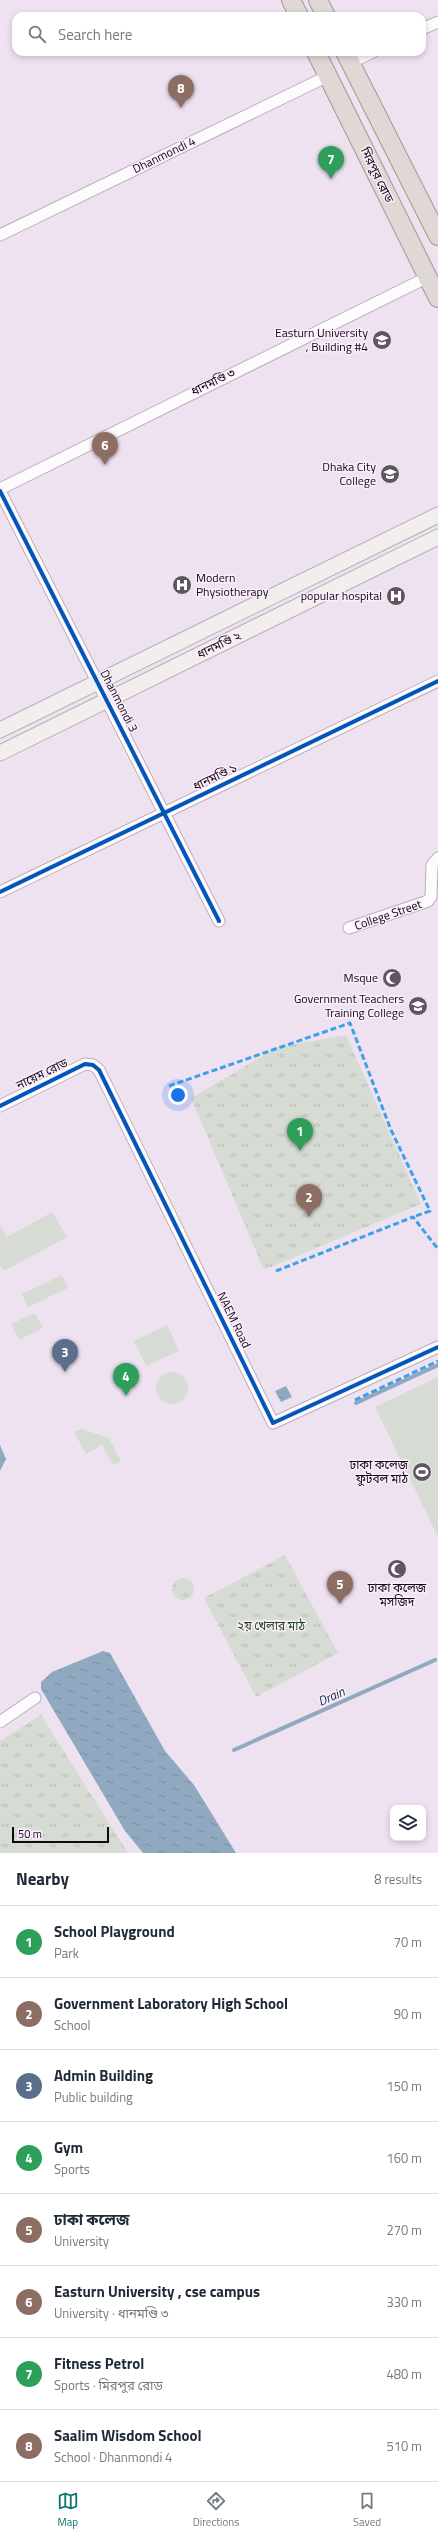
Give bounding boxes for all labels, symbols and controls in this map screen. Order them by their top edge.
search box [12,12,426,56]
icon: search [26,23,48,45]
text: Search here [58,23,132,46]
pin: 8 [168,75,194,108]
street label: Dhanmondi 4 [129,131,199,178]
street label: মিরপুর রোড [355,143,399,206]
pin: 7 [318,146,344,179]
place label: Easturn University , Building #4 [275,323,368,356]
school or university icon: Easturn University , Building #4 [371,329,393,351]
street label: ধানমণ্ডি ৩ [188,363,238,400]
pin: 6 [92,432,118,465]
place label: Dhaka City College [322,457,376,490]
school or university icon: Dhaka City College [379,463,401,485]
place label: Modern Physiotherapy [196,568,269,601]
hospital icon: Modern Physiotherapy [171,574,193,596]
hospital icon: popular hospital [385,585,407,607]
place label: popular hospital [301,586,382,605]
street label: ধানমণ্ডি ২ [194,626,244,663]
street label: Dhanmondi 3 [96,666,143,735]
street label: ধানমণ্ডি ১ [190,758,240,795]
street label: College Street [352,894,425,935]
mosque icon: Msque [381,967,403,989]
place label: Msque [344,968,378,987]
place label: Government Teachers Training College [294,989,404,1022]
school or university icon: Government Teachers Training College [407,995,429,1017]
street label: নায়েম রোড [12,1053,71,1095]
your location [168,1085,188,1105]
pin: 1 [287,1118,313,1151]
pin: 2 [296,1184,322,1217]
street label: NAEM Road [213,1288,256,1351]
pin: 3 [52,1339,78,1372]
pin: 4 [113,1363,139,1396]
place label: ঢাকা কলেজ ফুটবল মাঠ [349,1455,409,1488]
sports icon: ঢাকা কলেজ ফুটবল মাঠ [411,1461,433,1483]
mosque icon: ঢাকা কলেজ মসজিদ [386,1558,408,1580]
pin: 5 [327,1571,353,1604]
place label: ঢাকা কলেজ মসজিদ [367,1578,427,1611]
park label: ২য় খেলার মাঠ [237,1616,305,1635]
water label: Drain [314,1681,348,1711]
map controls [390,1805,426,1841]
button: layers [390,1805,426,1841]
scale bar [12,1825,109,1844]
text: 50 m [18,1826,42,1842]
text: Nearby [16,1866,69,1892]
text: 8 results [374,1869,422,1889]
text: School Playground [54,1920,175,1943]
text: 1 [25,1932,33,1952]
text: 70 m [394,1932,422,1952]
text: Park [54,1943,79,1963]
text: Government Laboratory High School [54,1992,288,2015]
text: 2 [25,2004,33,2024]
text: 90 m [394,2004,422,2024]
text: School [54,2015,90,2035]
text: Admin Building [54,2064,153,2087]
text: 3 [25,2076,33,2096]
text: 150 m [386,2076,422,2096]
text: Public building [54,2087,133,2107]
text: Gym [54,2136,83,2159]
text: 4 [25,2148,33,2168]
text: 160 m [386,2148,422,2168]
text: Sports [54,2159,90,2179]
text: ঢাকা কলেজ [54,2208,129,2231]
text: 5 [25,2220,33,2240]
text: 270 m [386,2220,422,2240]
text: University [54,2231,109,2251]
text: Easturn University , cse campus [54,2280,260,2303]
text: 6 [25,2292,33,2312]
text: 330 m [386,2292,422,2312]
text: University · ধানমণ্ডি ৩ [54,2303,169,2323]
text: Fitness Petrol [54,2352,144,2375]
text: 7 [25,2364,33,2384]
text: 480 m [386,2364,422,2384]
text: Sports · মিরপুর রোড [54,2375,163,2395]
text: Saalim Wisdom School [54,2424,201,2447]
text: 8 [25,2436,33,2456]
text: 510 m [386,2436,422,2456]
text: School · Dhanmondi 4 [54,2447,172,2467]
tab: Map [57,2490,79,2530]
tab: Directions [193,2490,239,2530]
tab: Saved [353,2490,381,2530]

